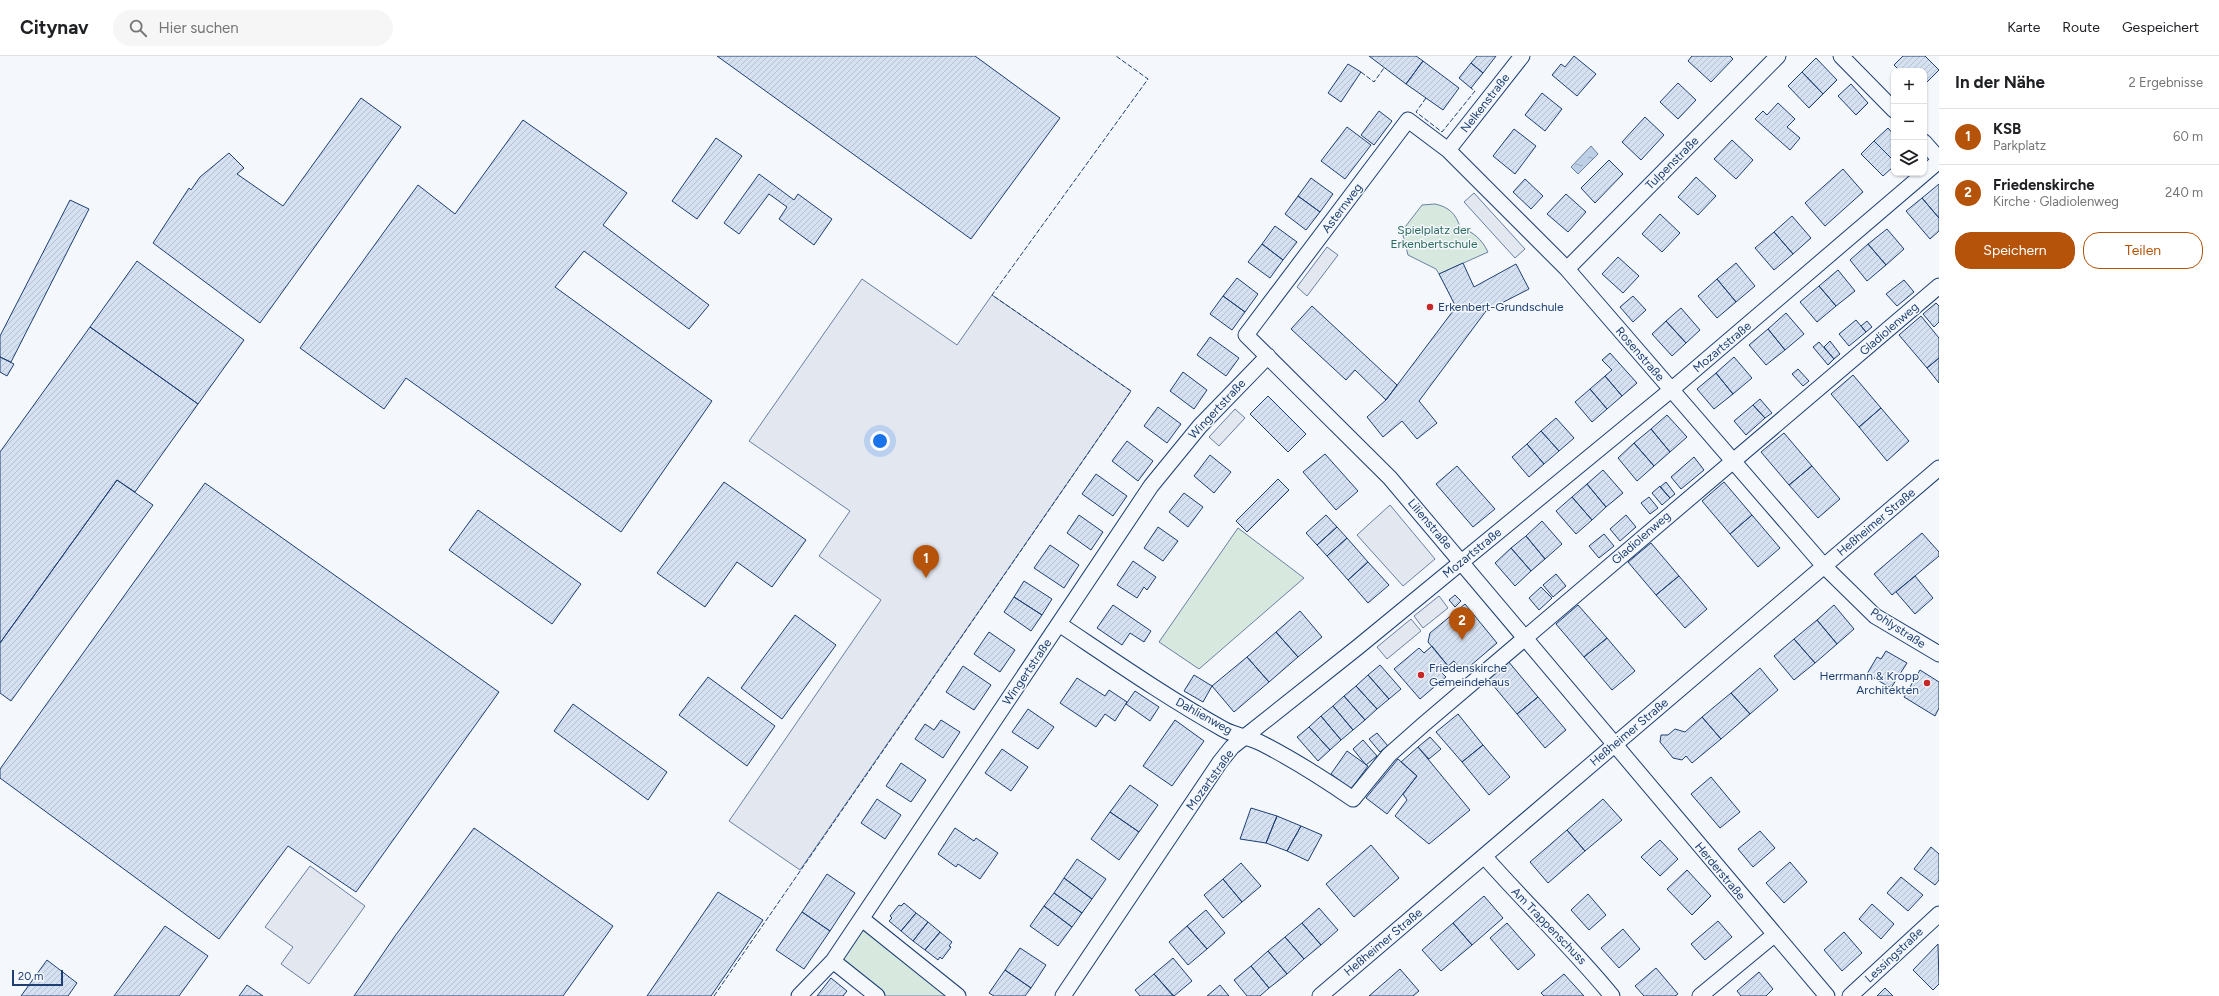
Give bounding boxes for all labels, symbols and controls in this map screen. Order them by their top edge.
search box [113,10,393,46]
text: Citynav [20,16,89,39]
icon: search [127,17,149,39]
text: Hier suchen [159,19,239,37]
text: Karte [2007,19,2040,36]
text: Route [2062,19,2100,36]
text: Gespeichert [2122,19,2199,36]
map controls [1891,68,1927,176]
button: + [1891,68,1927,104]
street label: Nelkenstraße [1458,70,1513,135]
text: In der Nähe [1955,72,2045,92]
text: 2 Ergebnisse [2129,75,2203,90]
button: − [1891,104,1927,140]
text: KSB [1993,120,2021,138]
text: 1 [1965,129,1971,144]
text: 60 m [2173,129,2203,144]
street label: Tulpenstraße [1643,133,1702,192]
text: Parkplatz [1993,138,2046,153]
button: layers [1891,140,1927,176]
text: Friedenskirche [1993,176,2095,194]
street label: Asternweg [1319,181,1365,235]
text: 2 [1964,185,1972,200]
text: 240 m [2165,185,2203,200]
text: Kirche · Gladiolenweg [1993,194,2119,209]
park label: Spielplatz der Erkenbertschule [1391,223,1478,251]
button: Speichern [1955,232,2075,269]
button: Teilen [2083,232,2203,269]
place label: Erkenbert-Grundschule [1438,300,1564,314]
street label: Gladiolenweg [1857,300,1921,358]
marker: Erkenbert-Grundschule [1425,302,1435,312]
street label: Mozartstraße [1690,318,1754,375]
street label: Rosenstraße [1613,324,1668,384]
street label: Wingertstraße [1186,376,1249,442]
your location [870,431,890,451]
street label: Heßheimer Straße [1834,485,1918,559]
street label: Lilienstraße [1405,496,1455,552]
street label: Gladiolenweg [1609,509,1673,567]
street label: Mozartstraße [1440,525,1504,581]
pin: 1 [913,545,939,578]
street label: Pohlystraße [1868,605,1929,651]
pin: 2 [1449,607,1475,640]
street label: Wingertstraße [1000,636,1055,708]
place label: Friedenskirche Gemeindehaus [1429,661,1510,689]
place label: Herrmann & Kropp Architekten [1819,669,1919,697]
marker: Friedenskirche Gemeindehaus [1416,670,1426,680]
marker: Herrmann & Kropp Architekten [1922,678,1932,688]
street label: Dahlienweg [1173,695,1235,737]
street label: Heßheimer Straße [1587,695,1671,769]
street label: Mozartstraße [1183,747,1237,813]
street label: Herderstraße [1692,839,1748,903]
street label: Am Trappenschuss [1509,885,1590,968]
street label: Heßheimer Straße [1341,905,1425,979]
street label: Lessingstraße [1862,924,1926,985]
scale bar [12,968,63,987]
text: 20 m [18,970,43,983]

